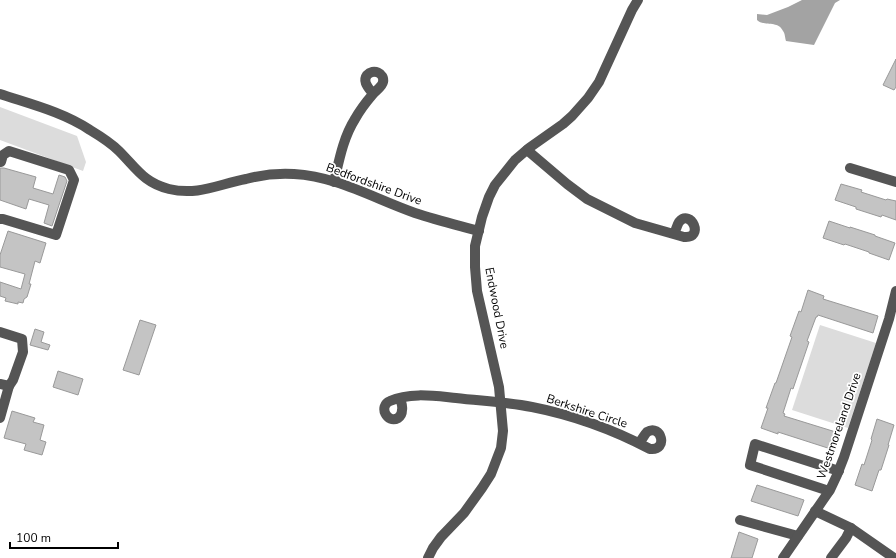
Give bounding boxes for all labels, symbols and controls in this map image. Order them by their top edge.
street label: Bedfordshire Drive [324,159,424,209]
street label: Endwood Drive [481,266,513,350]
street label: Westmoreland Drive [813,371,865,481]
street label: Berkshire Circle [544,390,630,432]
scale bar [10,524,118,550]
text: 100 m [16,530,51,546]

